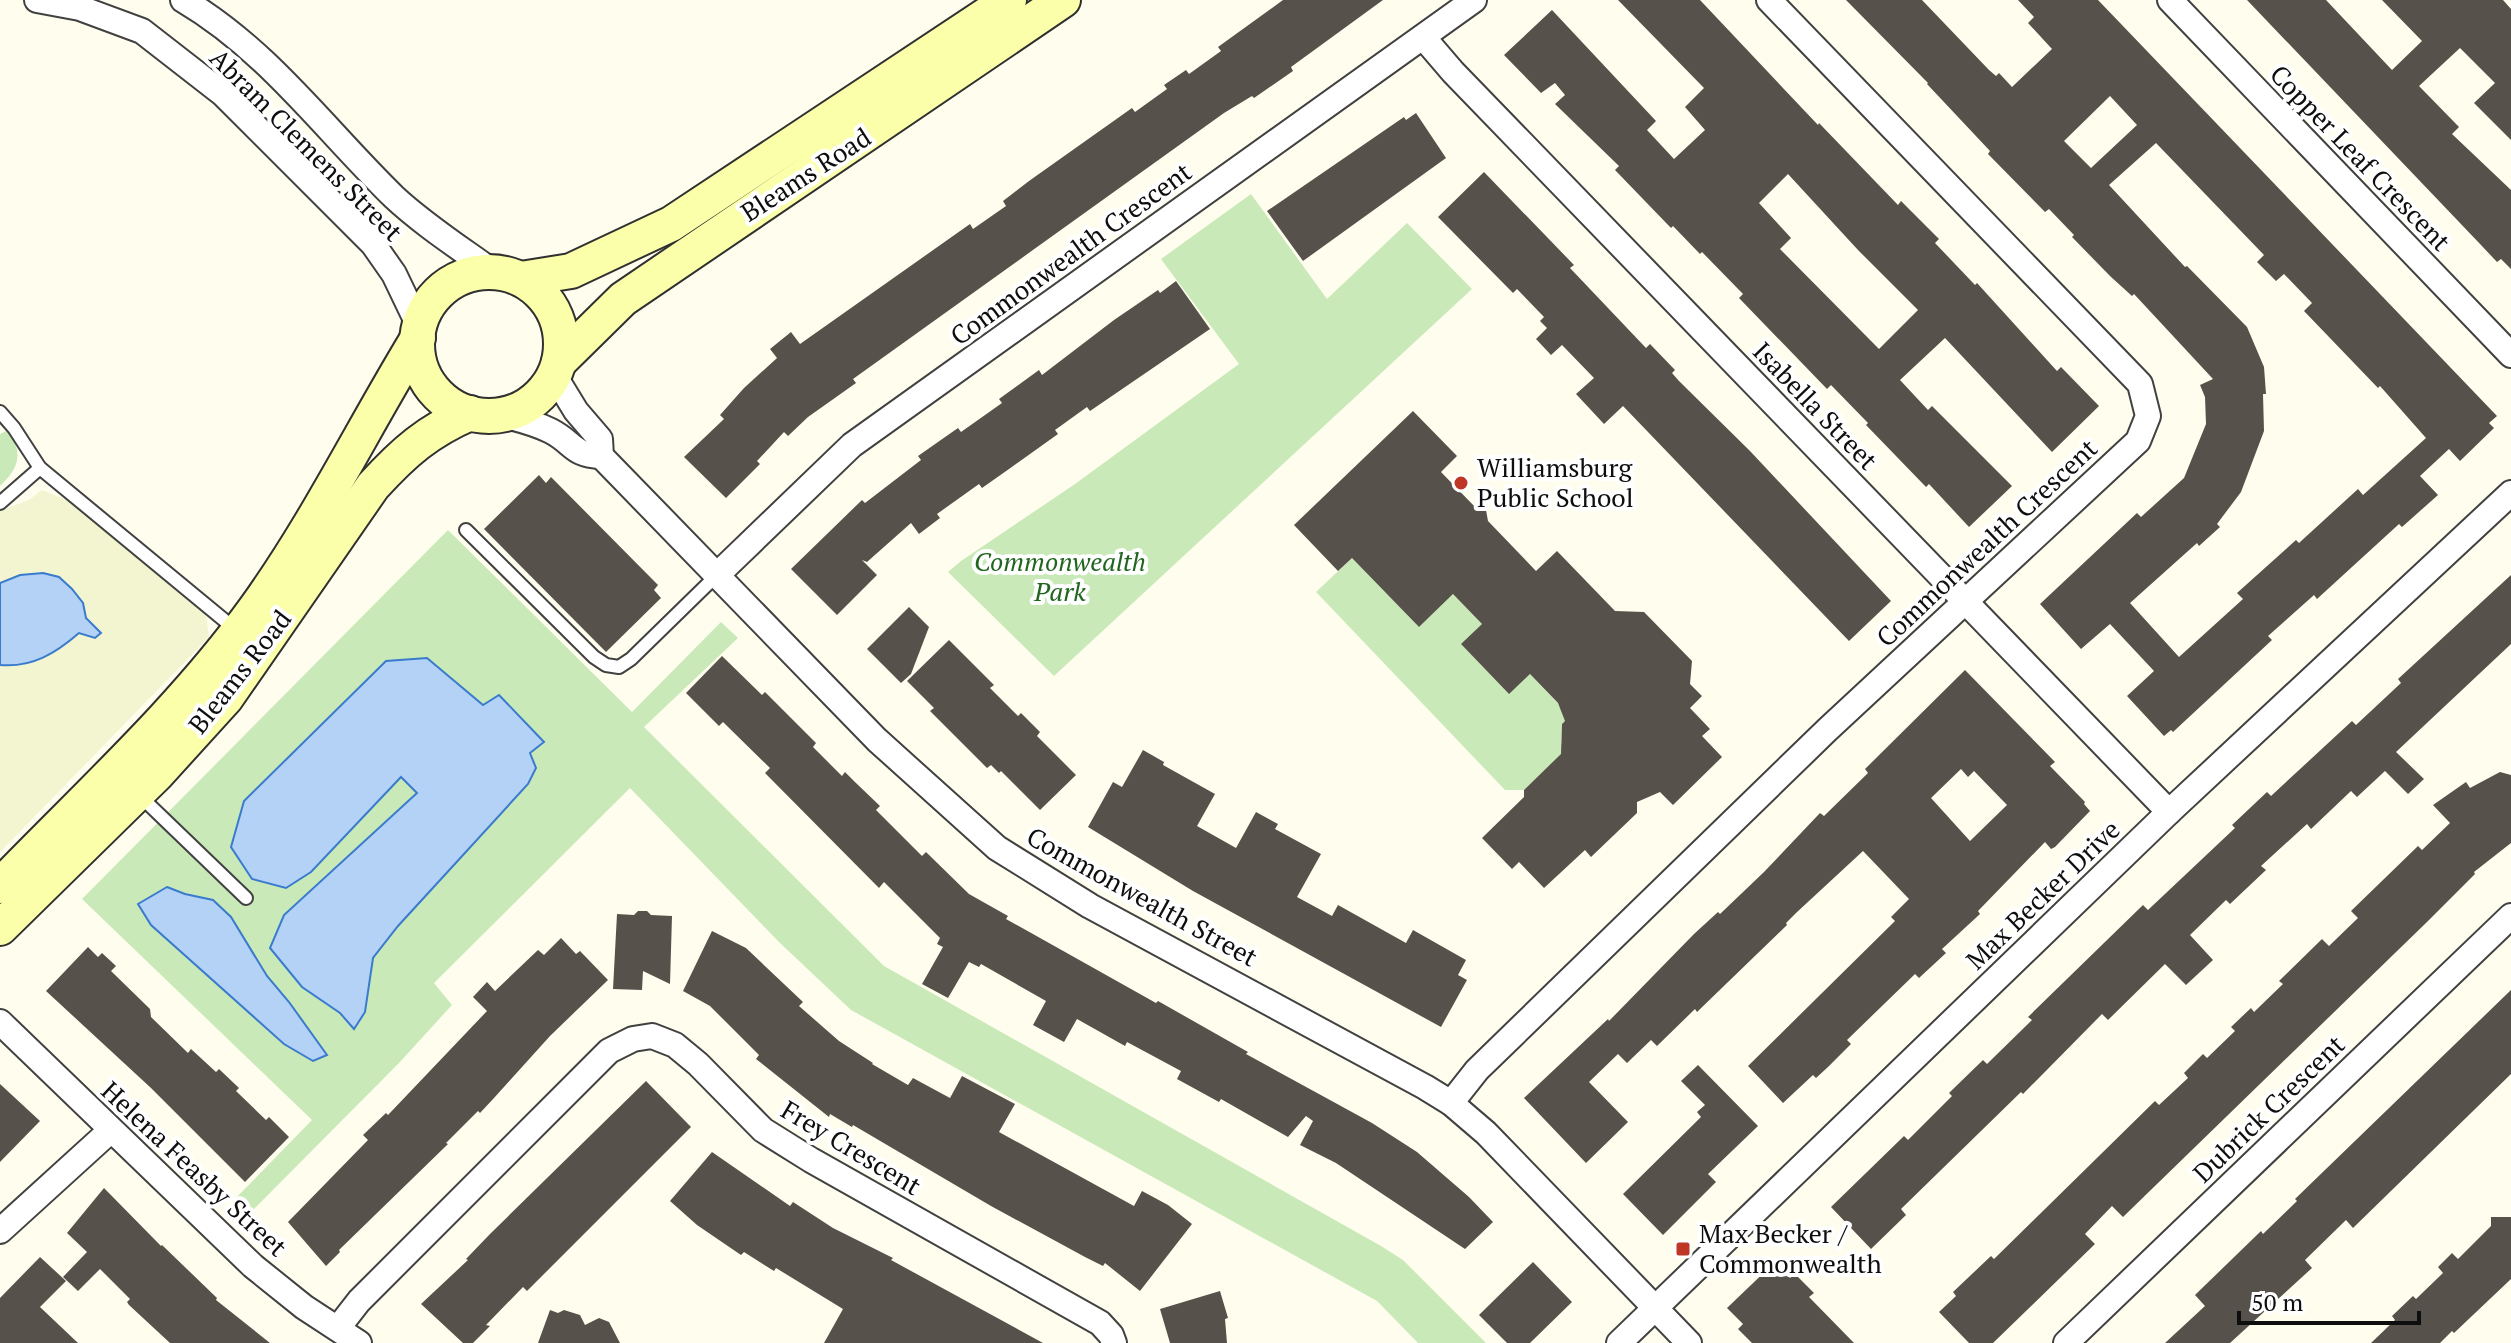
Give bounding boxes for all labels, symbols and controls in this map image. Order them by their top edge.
street label: Abram Clemens Street [203,41,411,248]
street label: Copper Leaf Crescent [2263,57,2459,258]
street label: Bleams Road [734,120,877,229]
street label: Commonwealth Crescent [943,154,1198,352]
street label: Isabella Street [1746,334,1886,477]
street label: Commonwealth Crescent [1869,431,2104,654]
place label: Williamsburg Public School [1477,450,1634,514]
marker: Williamsburg Public School [1452,474,1470,492]
park label: Commonwealth Park [974,544,1146,608]
street label: Bleams Road [180,603,298,740]
street label: Max Becker Drive [1958,812,2126,976]
street label: Commonwealth Street [1021,819,1264,974]
street label: Dubrick Crescent [2185,1027,2352,1189]
street label: Helena Feasby Street [95,1073,295,1263]
street label: Frey Crescent [775,1092,928,1202]
place label: Max Becker / Commonwealth [1699,1216,1882,1280]
marker: Max Becker / Commonwealth [1674,1240,1692,1258]
scale bar [2239,1275,2419,1325]
text: 50 m [2251,1286,2303,1318]

